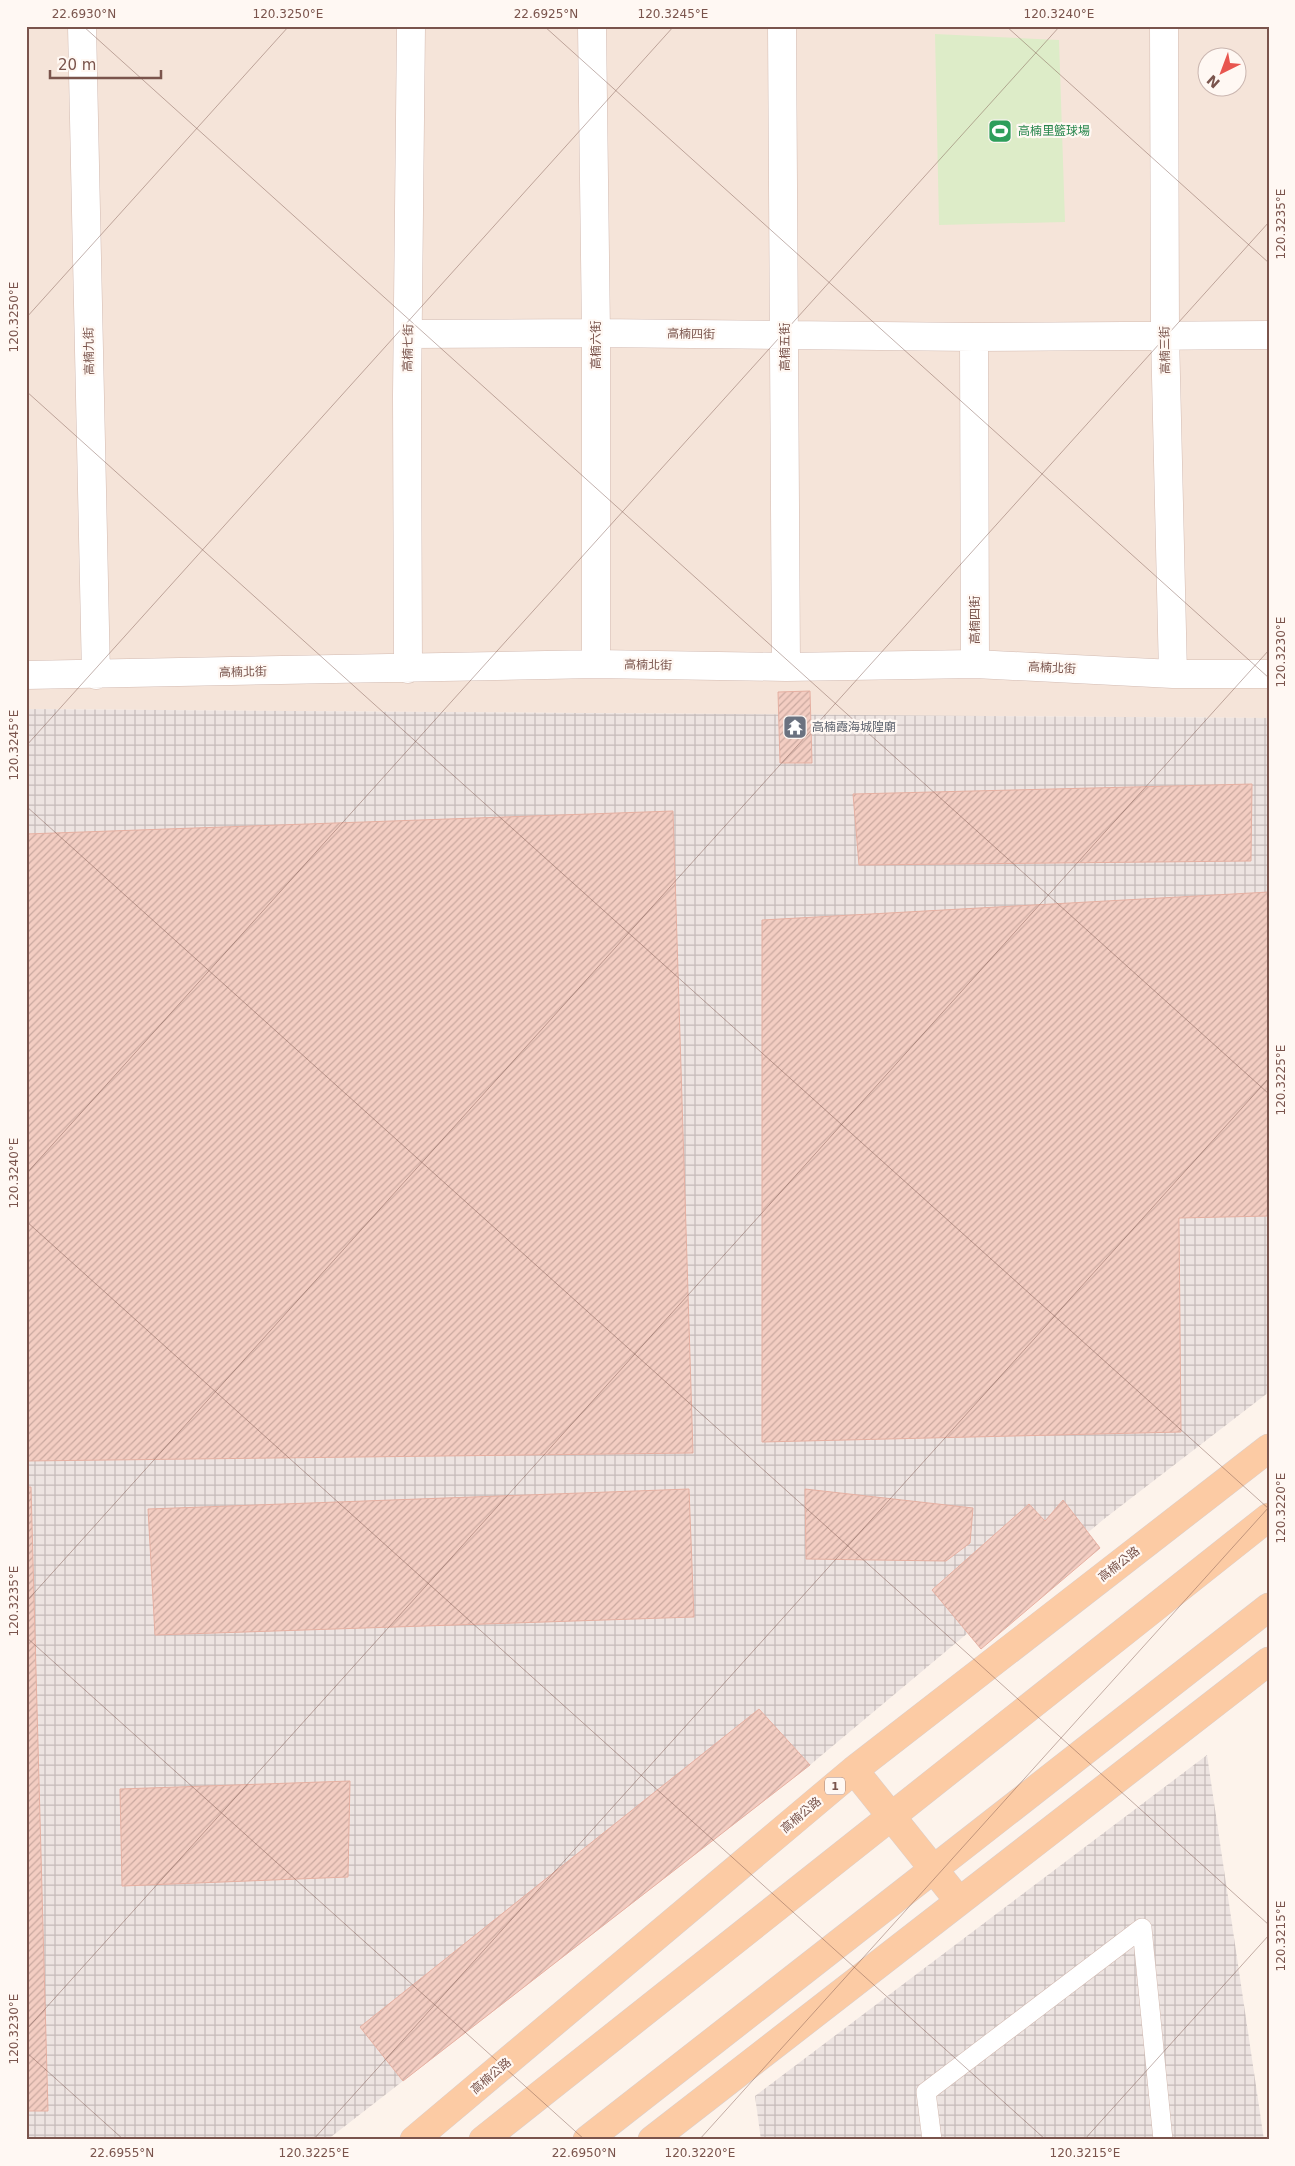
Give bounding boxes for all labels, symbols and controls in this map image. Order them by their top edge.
text: 22.6930°N [52,7,116,21]
text: 120.3250°E [253,7,323,21]
text: 22.6925°N [514,7,578,21]
text: 120.3245°E [638,7,708,21]
text: 120.3240°E [1024,7,1094,21]
scale bar [50,48,161,80]
north arrow [1198,48,1248,98]
text: 20 m [58,56,96,74]
text: N [1204,72,1223,92]
sports icon: 高楠里籃球場 [987,118,1013,144]
place label: 高楠里籃球場 [1018,124,1090,138]
text: 120.3235°E [1274,189,1288,259]
text: 120.3250°E [7,282,21,352]
street label: 高楠六街 [589,321,603,369]
street label: 高楠五街 [778,323,792,371]
street label: 高楠七街 [401,324,415,372]
street label: 高楠三街 [1158,326,1172,374]
street label: 高楠九街 [82,327,96,375]
street label: 高楠四街 [667,327,715,341]
street label: 高楠四街 [968,596,982,644]
text: 120.3230°E [1274,617,1288,687]
street label: 高楠北街 [624,658,672,672]
street label: 高楠北街 [1028,660,1076,676]
street label: 高楠北街 [219,665,267,679]
text: 120.3245°E [7,710,21,780]
temple icon: 高楠霞海城隍廟 [782,714,808,740]
place label: 高楠霞海城隍廟 [812,720,896,734]
text: 120.3225°E [1274,1045,1288,1115]
text: 120.3240°E [7,1138,21,1208]
text: 120.3220°E [1274,1473,1288,1543]
street label: 高楠公路 [1096,1544,1142,1584]
text: 120.3235°E [7,1566,21,1636]
road number: 1 [825,1778,845,1794]
street label: 高楠公路 [778,1794,824,1836]
text: 120.3215°E [1274,1901,1288,1971]
text: 120.3230°E [7,1994,21,2064]
street label: 高楠公路 [468,2055,514,2097]
text: 22.6955°N [90,2146,154,2160]
text: 120.3225°E [279,2146,349,2160]
text: 22.6950°N [552,2146,616,2160]
text: 120.3220°E [665,2146,735,2160]
text: 120.3215°E [1050,2146,1120,2160]

